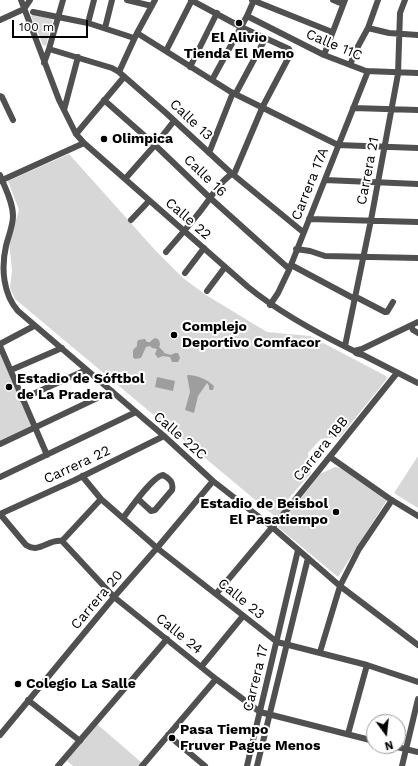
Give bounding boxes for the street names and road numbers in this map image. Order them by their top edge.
street label: Calle 11C [303,26,365,64]
street label: Calle 13 [166,96,216,144]
street label: Carrera 21 [353,136,383,206]
street label: Carrera 17A [288,145,332,223]
street label: Calle 16 [180,152,230,200]
street label: Calle 22 [162,195,214,243]
street label: Calle 22C [150,408,210,464]
street label: Carrera 18B [290,413,352,485]
street label: Carrera 22 [41,442,113,488]
street label: Carrera 20 [67,567,127,633]
street label: Calle 23 [214,575,268,623]
street label: Calle 24 [152,610,206,658]
street label: Carrera 17 [240,643,272,713]

